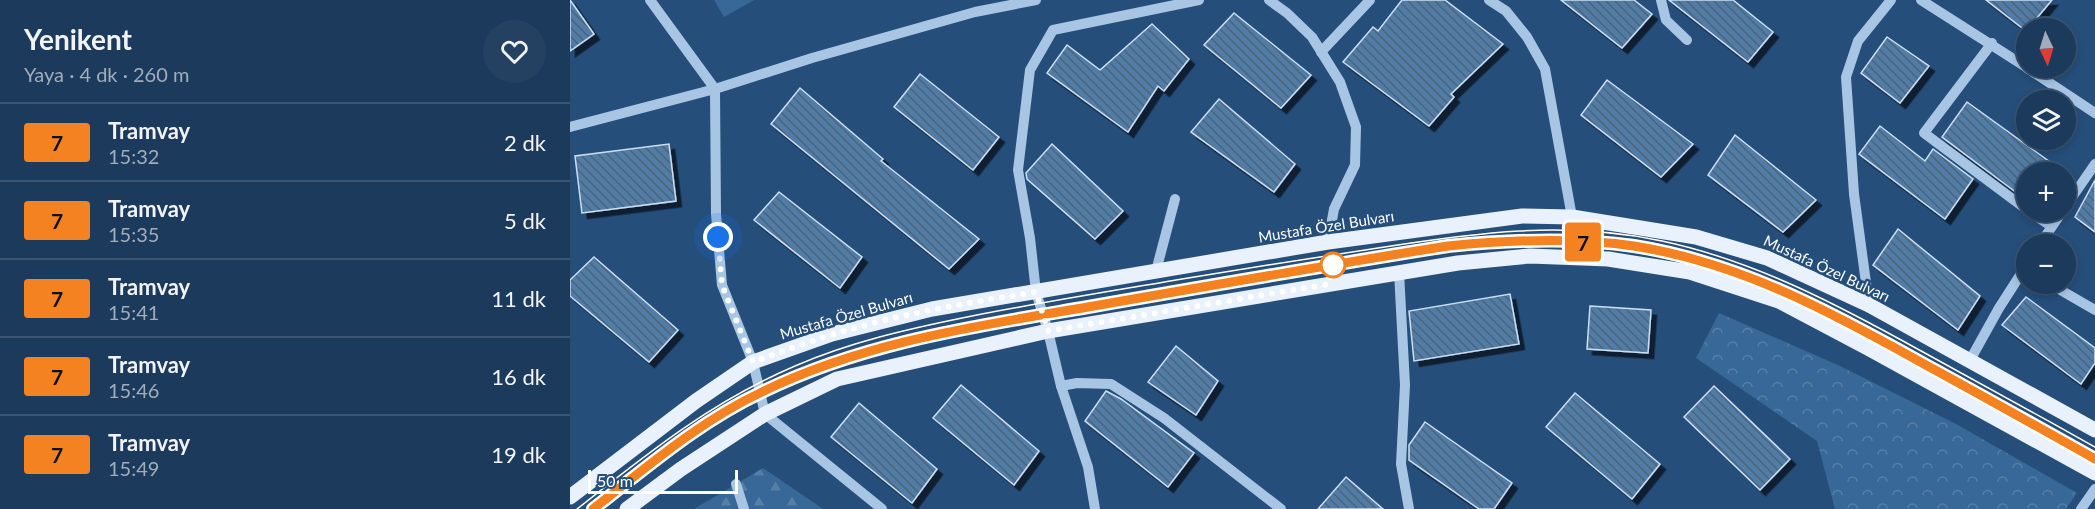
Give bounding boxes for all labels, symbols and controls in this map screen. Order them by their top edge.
north arrow [2016,18,2076,78]
map controls [2016,18,2076,294]
button: heart [483,20,546,83]
text: Yenikent [24,22,132,56]
text: Yaya · 4 dk · 260 m [24,62,189,86]
button: layers [2016,90,2076,150]
text: Tramvay [108,117,190,144]
text: 2 dk [504,129,546,156]
text: 7 [51,130,63,155]
text: 15:32 [108,144,159,168]
button: + [2016,162,2076,222]
text: Tramvay [108,195,190,222]
street label: Mustafa Özel Bulvarı [1257,206,1395,246]
text: 5 dk [504,207,546,234]
text: 7 [51,208,63,233]
text: 15:35 [108,222,159,246]
your location [703,222,733,252]
line badge: 7 [1564,222,1602,262]
text: 7 [1577,230,1589,255]
street label: Mustafa Özel Bulvarı [1761,231,1893,305]
button: − [2016,234,2076,294]
unlabelled marker [1320,252,1346,278]
text: Tramvay [108,273,190,300]
text: 11 dk [491,285,546,312]
text: 7 [51,286,63,311]
street label: Mustafa Özel Bulvarı [778,287,914,343]
text: 15:41 [108,300,159,324]
text: Tramvay [108,351,190,378]
text: 16 dk [491,363,546,390]
text: 7 [51,364,63,389]
text: 15:46 [108,378,159,402]
text: Tramvay [108,429,190,456]
text: 19 dk [491,441,546,468]
text: 7 [51,442,63,467]
text: 15:49 [108,456,159,480]
scale bar [588,467,738,494]
text: 50 m [597,471,633,490]

